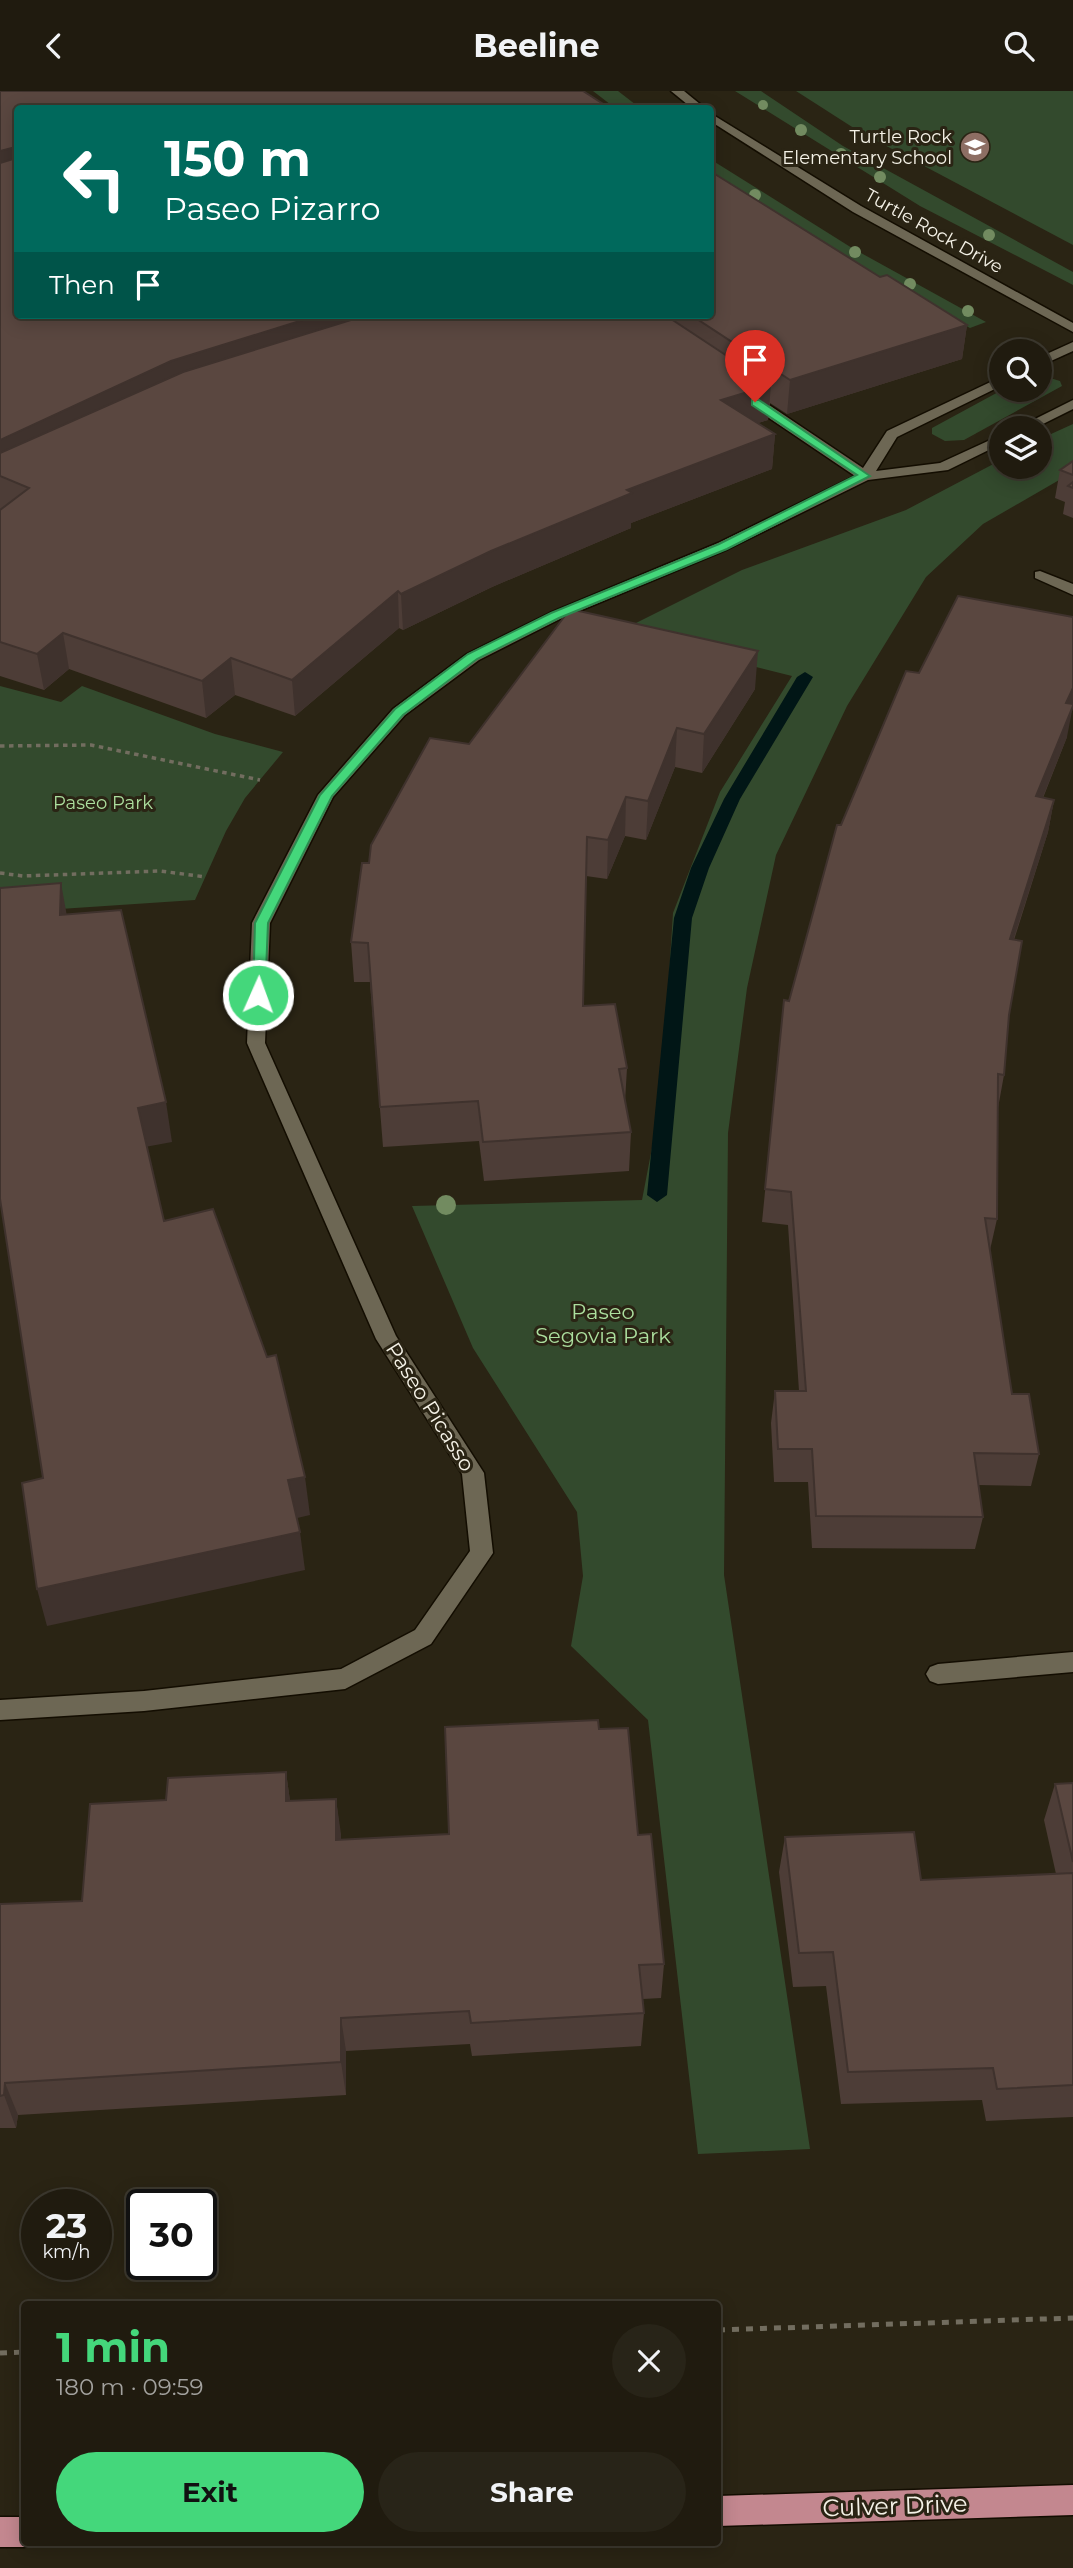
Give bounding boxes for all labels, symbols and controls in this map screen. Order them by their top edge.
text: Beeline [473,26,600,65]
icon: back [35,27,73,65]
icon: search [1000,27,1038,65]
place label: Turtle Rock Elementary School [782,126,952,169]
text: 150 m [164,129,311,188]
school or university icon: Turtle Rock Elementary School [958,130,992,164]
icon: left [49,133,140,224]
street label: Turtle Rock Drive [861,184,1007,278]
text: Paseo Pizarro [164,189,381,228]
icon: arrive [129,266,167,304]
text: Then [49,269,115,301]
pin [725,330,785,402]
map controls [989,339,1052,479]
button: search [989,339,1052,402]
icon: arrive [736,341,774,379]
button: layers [989,416,1052,479]
park label: Paseo Park [53,792,153,814]
position arrow [221,958,295,1032]
park label: Paseo Segovia Park [535,1299,671,1348]
street label: Paseo Picasso [381,1338,480,1476]
speed limit sign: 30 [126,2189,217,2280]
text: 23 [46,2204,87,2247]
text: km/h [42,2241,91,2263]
text: 1 min [56,2321,170,2373]
button: close [612,2324,686,2398]
text: 180 m · 09:59 [56,2373,204,2401]
button: Exit [56,2452,364,2532]
button: Share [378,2452,686,2532]
street label: Culver Drive [822,2488,968,2523]

